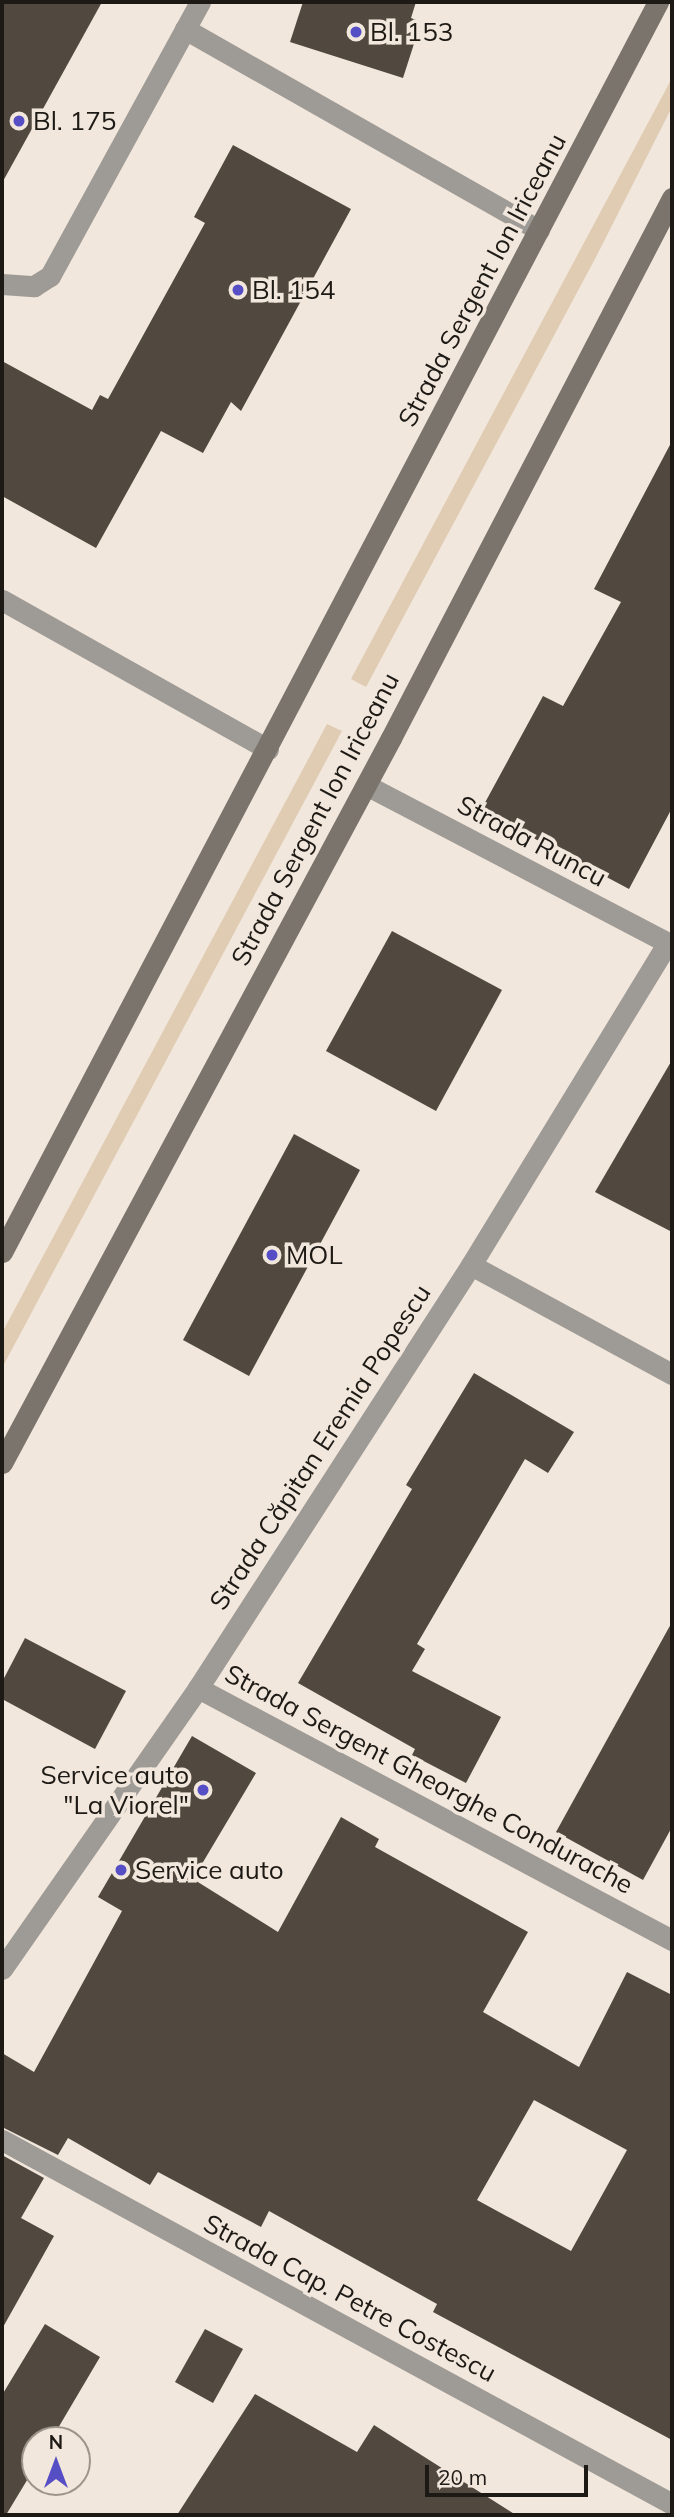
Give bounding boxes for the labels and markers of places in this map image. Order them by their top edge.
place label: Bl. 153 [370,16,453,48]
marker: Bl. 153 [348,24,364,40]
place label: Bl. 175 [33,105,116,137]
marker: Bl. 175 [11,113,27,129]
place label: Bl. 154 [252,274,335,306]
marker: Bl. 154 [230,282,246,298]
place label: MOL [286,1239,343,1271]
marker: MOL [264,1247,280,1263]
place label: Service auto "La Viorel" [40,1759,189,1820]
marker: Service auto "La Viorel" [195,1782,211,1798]
place label: Service auto [135,1854,284,1886]
marker: Service auto [113,1862,129,1878]

